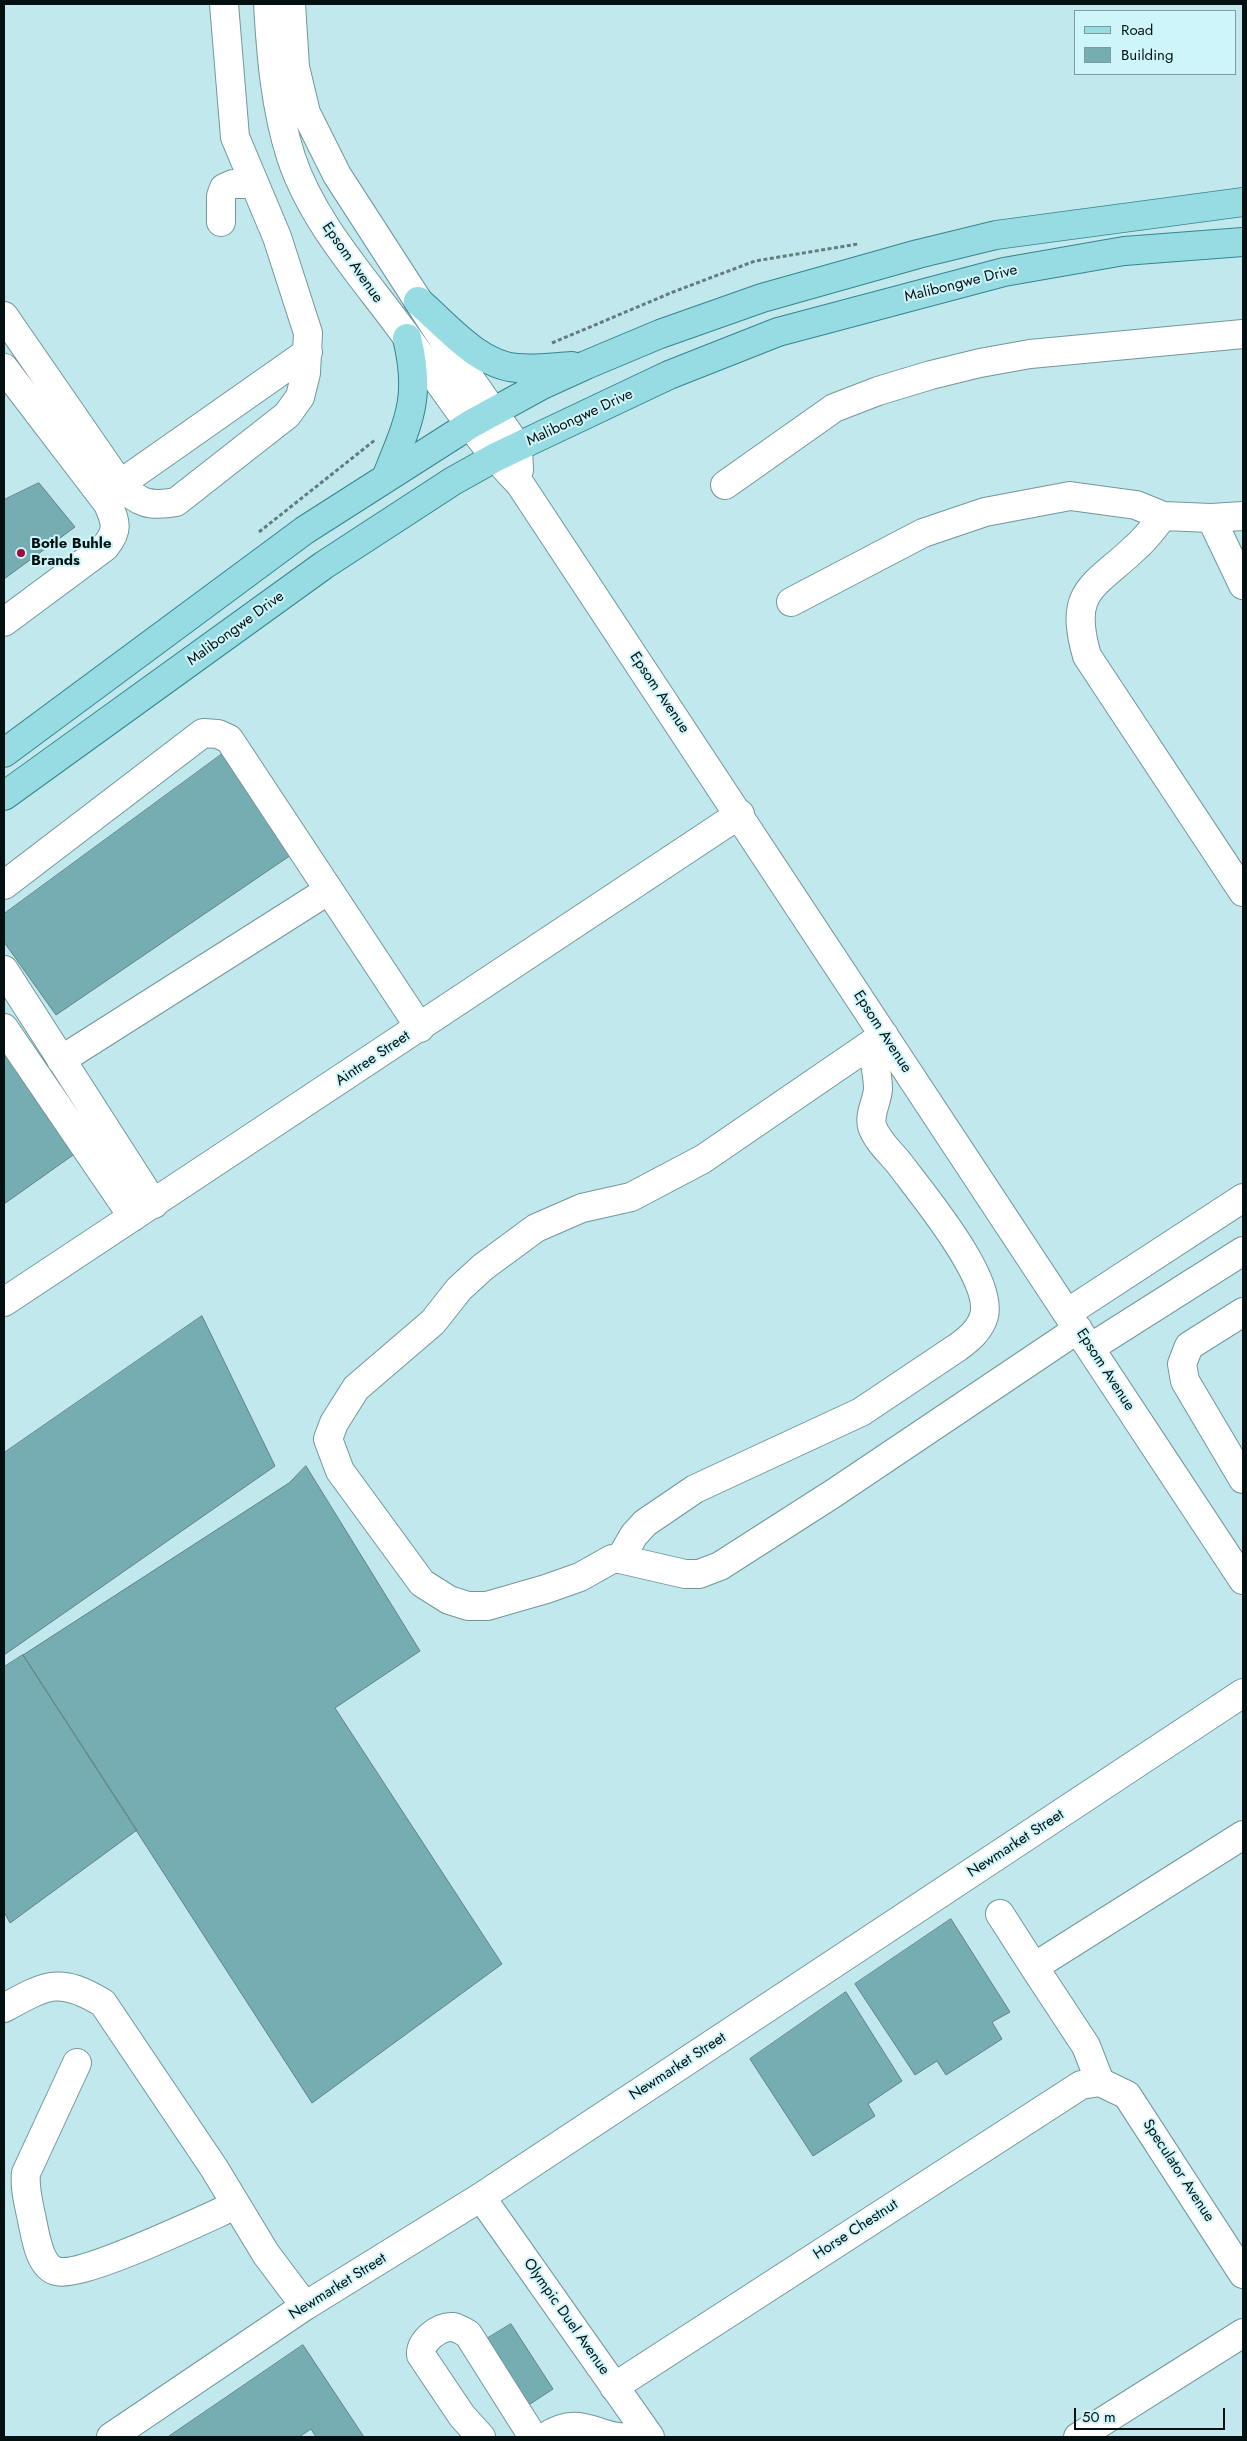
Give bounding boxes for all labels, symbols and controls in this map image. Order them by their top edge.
legend [1074,10,1237,75]
text: Road [1121,19,1153,41]
text: Building [1121,44,1173,66]
street label: Epsom Avenue [318,219,386,307]
street label: Malibongwe Drive [903,261,1019,307]
street label: Malibongwe Drive [524,385,636,451]
place label: Botle Buhle Brands [31,535,111,570]
marker: Botle Buhle Brands [15,547,27,559]
street label: Malibongwe Drive [184,588,288,670]
street label: Epsom Avenue [625,649,693,737]
street label: Epsom Avenue [849,988,915,1076]
street label: Aintree Street [332,1028,414,1090]
street label: Epsom Avenue [1072,1326,1138,1414]
street label: Newmarket Street [964,1806,1068,1882]
street label: Newmarket Street [626,2029,730,2105]
street label: Speculator Avenue [1138,2116,1218,2226]
street label: Horse Chestnut [810,2196,902,2264]
street label: Newmarket Street [286,2250,390,2324]
street label: Olympic Duel Avenue [519,2255,613,2379]
scale bar [1077,2398,1228,2430]
text: 50 m [1082,2406,1116,2428]

